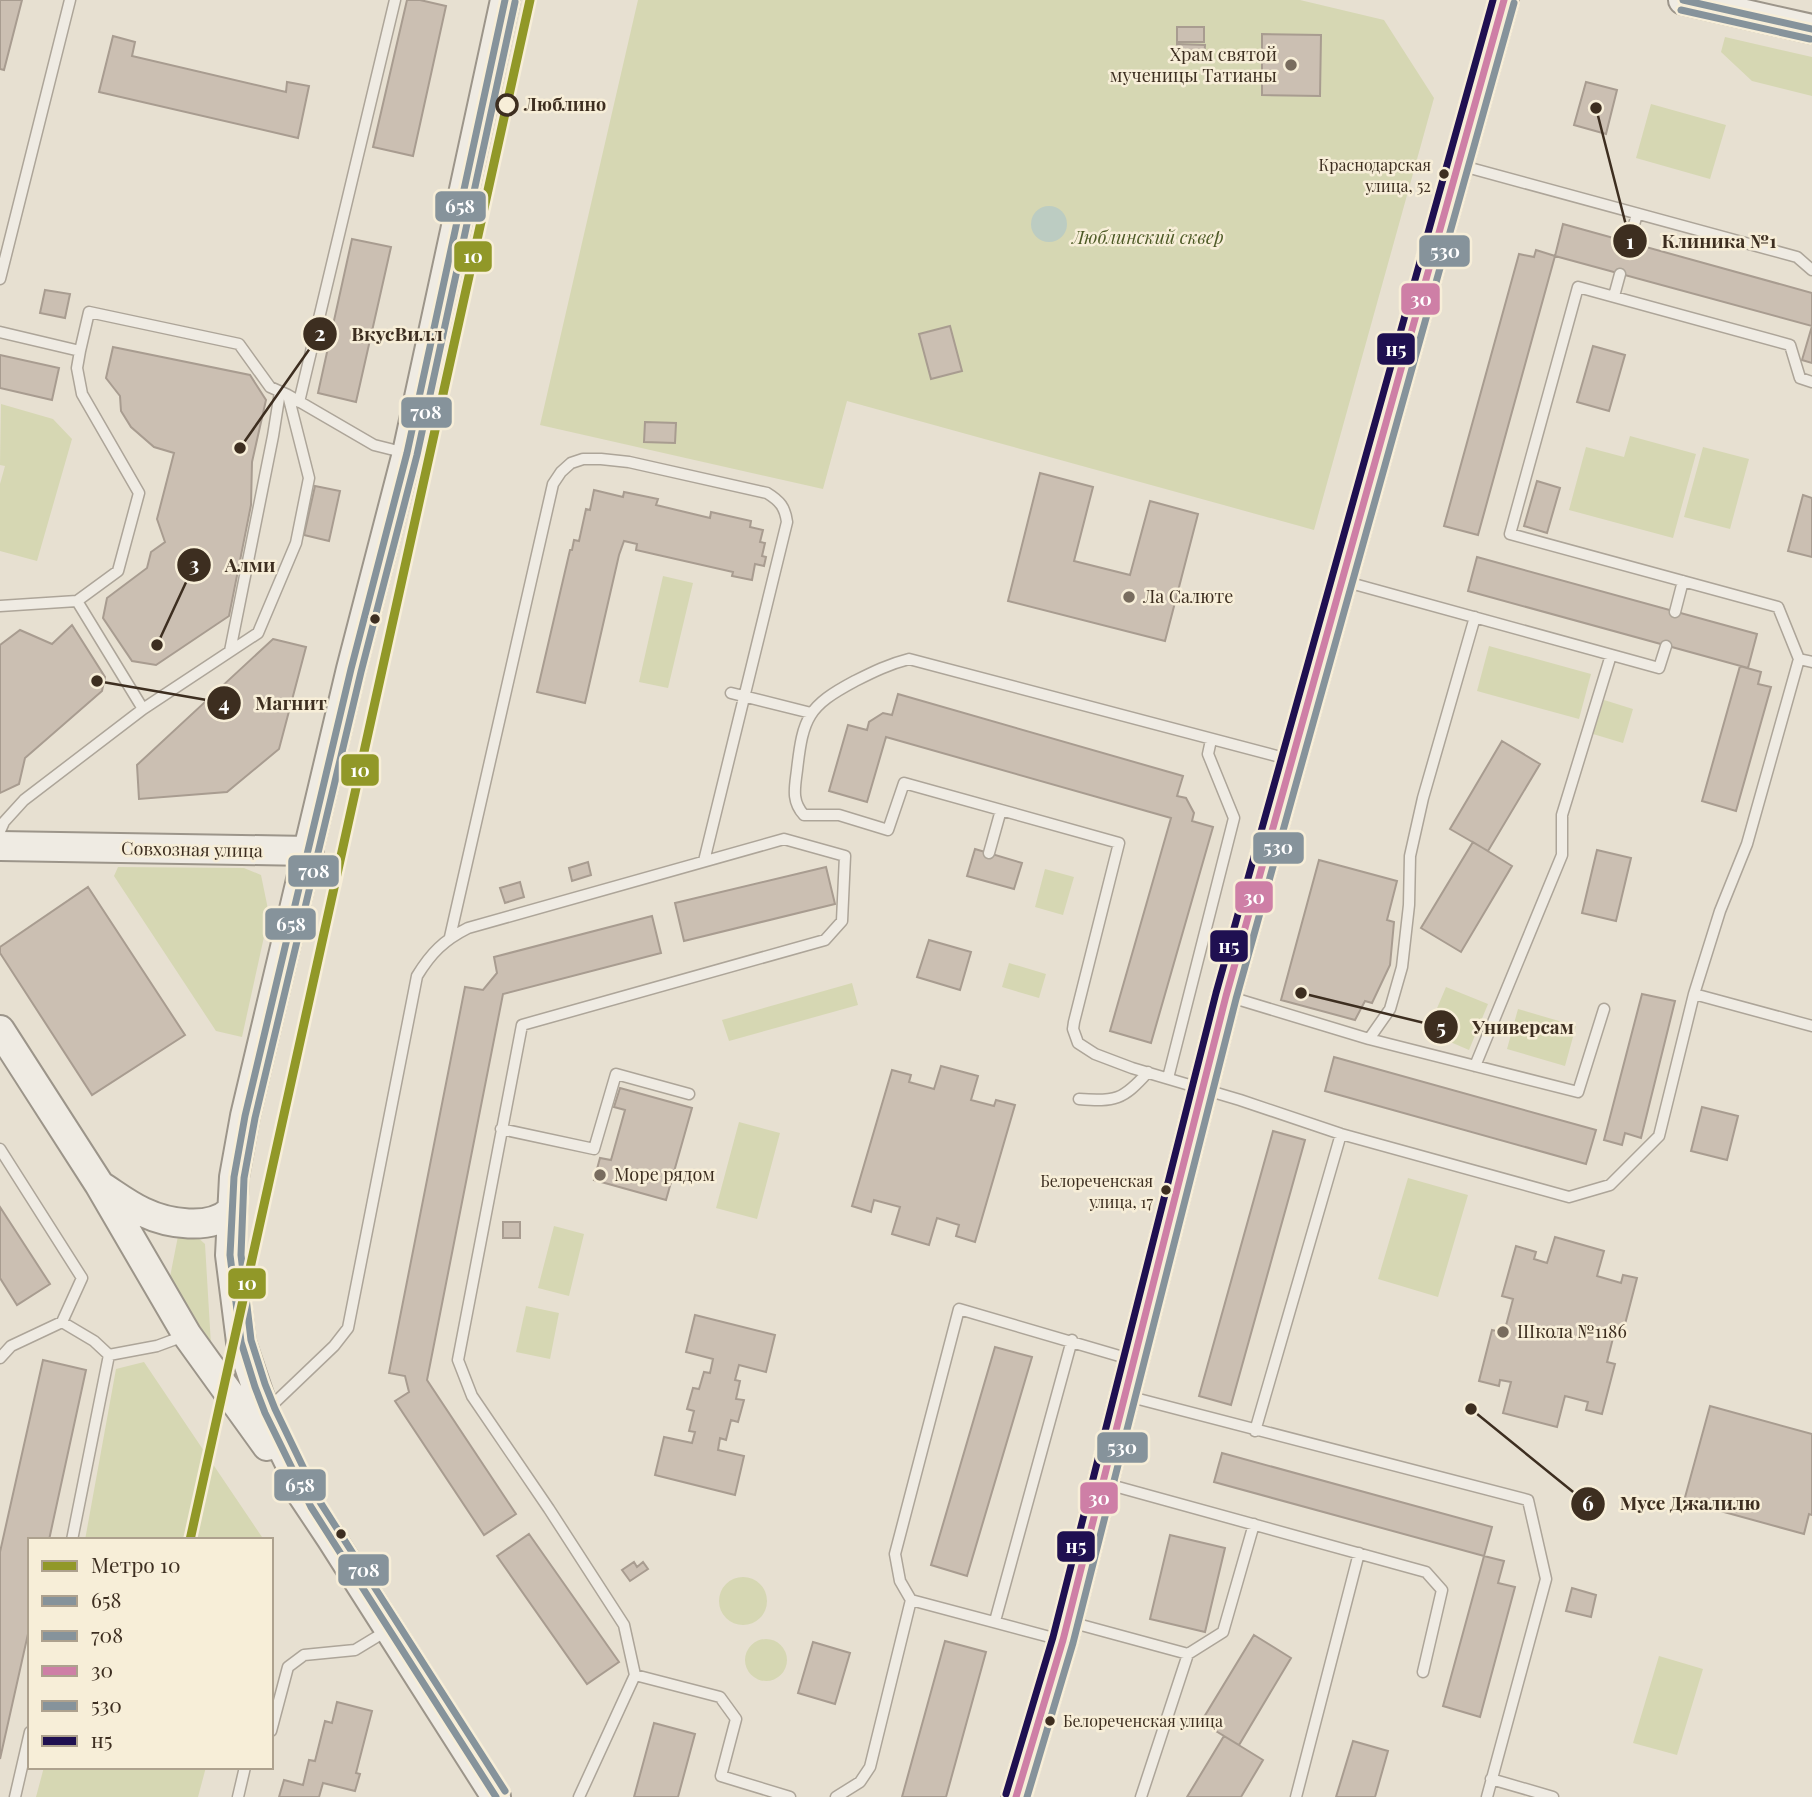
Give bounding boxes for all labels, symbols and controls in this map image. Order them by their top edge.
place label: Храм святой мученицы Татианы [1110,42,1277,87]
marker: Храм святой мученицы Татианы [1283,57,1299,73]
place label: Люблино [523,92,606,116]
marker: Люблино [496,94,518,116]
place label: Краснодарская улица, 52 [1319,154,1431,196]
marker: Краснодарская улица, 52 [1437,167,1451,181]
line badge: 658 [434,190,487,223]
text: 658 [445,192,475,218]
callout: Клиника №1 [1613,221,1791,261]
park label: Люблинский сквер [1070,225,1224,249]
text: 1 [1626,226,1634,254]
text: Клиника №1 [1662,227,1776,253]
line badge: 530 [1418,234,1471,268]
text: 530 [1430,237,1460,263]
line badge: 10 [453,240,493,273]
text: 10 [463,242,483,268]
line badge: 30 [1400,282,1441,316]
text: 30 [1410,285,1432,311]
callout: ВкусВилл [303,314,457,354]
text: 2 [315,318,326,346]
text: ВкусВилл [351,320,443,346]
line badge: н5 [1376,332,1416,366]
text: н5 [1386,335,1407,361]
line badge: 708 [400,396,453,429]
text: 708 [410,398,442,424]
callout: Алми [176,545,290,585]
text: 3 [189,549,199,577]
text: Алми [224,551,275,577]
place label: Ла Салюте [1142,584,1233,608]
marker: Ла Салюте [1121,589,1137,605]
unlabelled marker [368,612,382,626]
callout: Магнит [206,683,341,723]
text: 4 [218,688,230,716]
text: Магнит [255,689,327,715]
line badge: 10 [340,753,380,787]
text: 10 [350,756,370,782]
line badge: 530 [1252,831,1305,865]
text: 530 [1263,833,1293,859]
street label: Совхозная улица [121,836,263,862]
line badge: 708 [287,854,340,888]
text: 708 [298,857,330,883]
line badge: 30 [1234,880,1274,914]
text: 30 [1243,883,1265,909]
line badge: 658 [264,907,317,941]
text: 658 [276,910,306,936]
line badge: н5 [1209,929,1249,963]
text: н5 [1219,932,1240,958]
callout: Универсам [1423,1007,1588,1047]
text: 5 [1436,1012,1446,1040]
text: Универсам [1471,1013,1574,1039]
place label: Море рядом [614,1162,715,1186]
marker: Море рядом [592,1167,608,1183]
place label: Белореченская улица, 17 [1040,1170,1153,1212]
marker: Белореченская улица, 17 [1159,1183,1173,1197]
line badge: 10 [227,1267,267,1300]
text: 10 [237,1269,257,1295]
place label: Школа №1186 [1517,1319,1627,1343]
marker: Школа №1186 [1495,1324,1511,1340]
line badge: 530 [1096,1431,1149,1464]
text: 530 [1107,1433,1137,1459]
line badge: 658 [273,1468,327,1502]
text: 658 [285,1471,315,1497]
line badge: 30 [1079,1481,1119,1515]
text: 30 [1088,1484,1110,1510]
callout: Мусе Джалилю [1571,1484,1774,1524]
text: 6 [1582,1488,1594,1516]
text: Мусе Джалилю [1620,1489,1760,1515]
unlabelled marker [334,1527,348,1541]
line badge: н5 [1056,1530,1096,1563]
text: н5 [1066,1532,1087,1558]
legend [28,1538,273,1769]
text: Метро 10 [91,1550,180,1578]
line badge: 708 [337,1553,390,1587]
text: 708 [348,1556,380,1582]
text: 658 [91,1585,122,1613]
text: 708 [91,1620,123,1648]
text: 30 [91,1655,113,1683]
text: 530 [91,1690,122,1718]
place label: Белореченская улица [1063,1710,1223,1731]
marker: Белореченская улица [1043,1714,1057,1728]
text: н5 [91,1725,113,1753]

